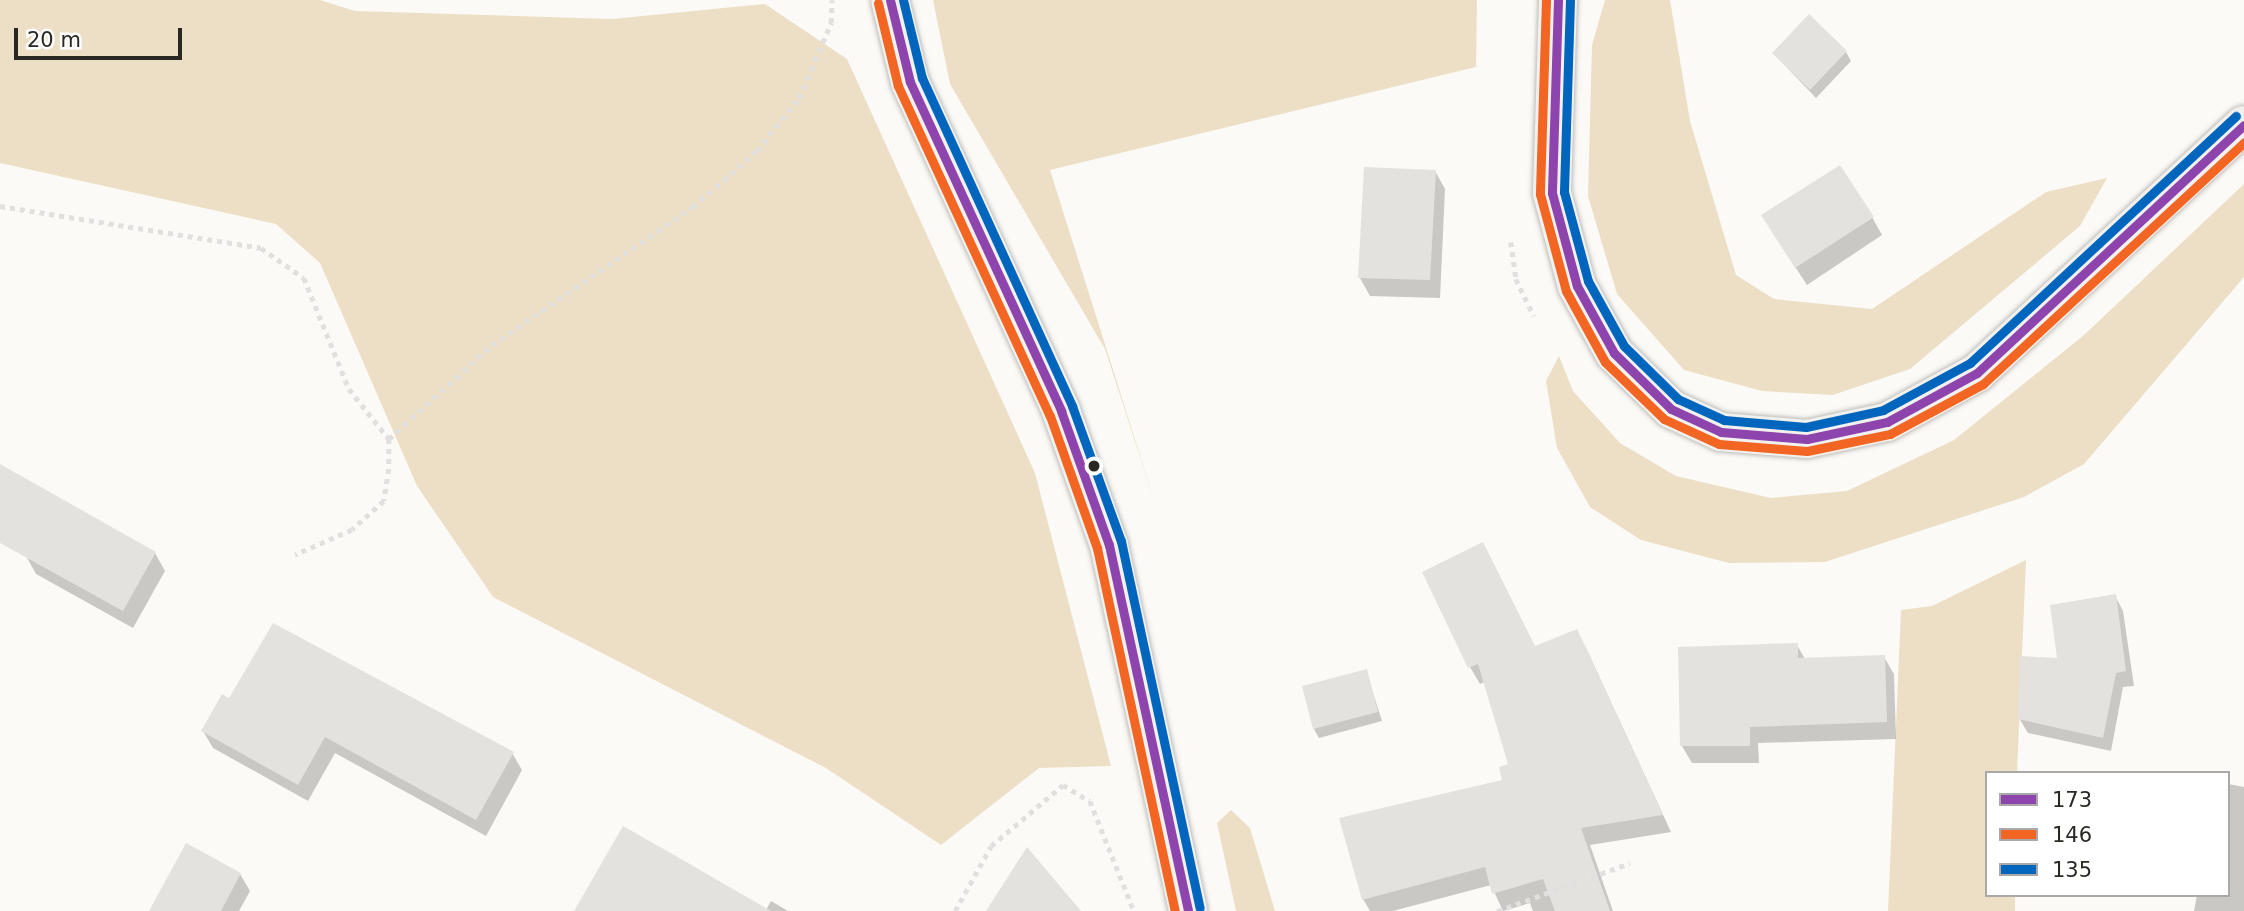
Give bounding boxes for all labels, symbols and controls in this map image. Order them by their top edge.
scale bar [18,14,186,58]
text: 20 m [27,28,81,52]
unlabelled marker [1087,459,1101,473]
legend [1985,771,2230,897]
text: 173 [2052,788,2092,812]
text: 146 [2052,823,2092,847]
text: 135 [2052,858,2092,882]

